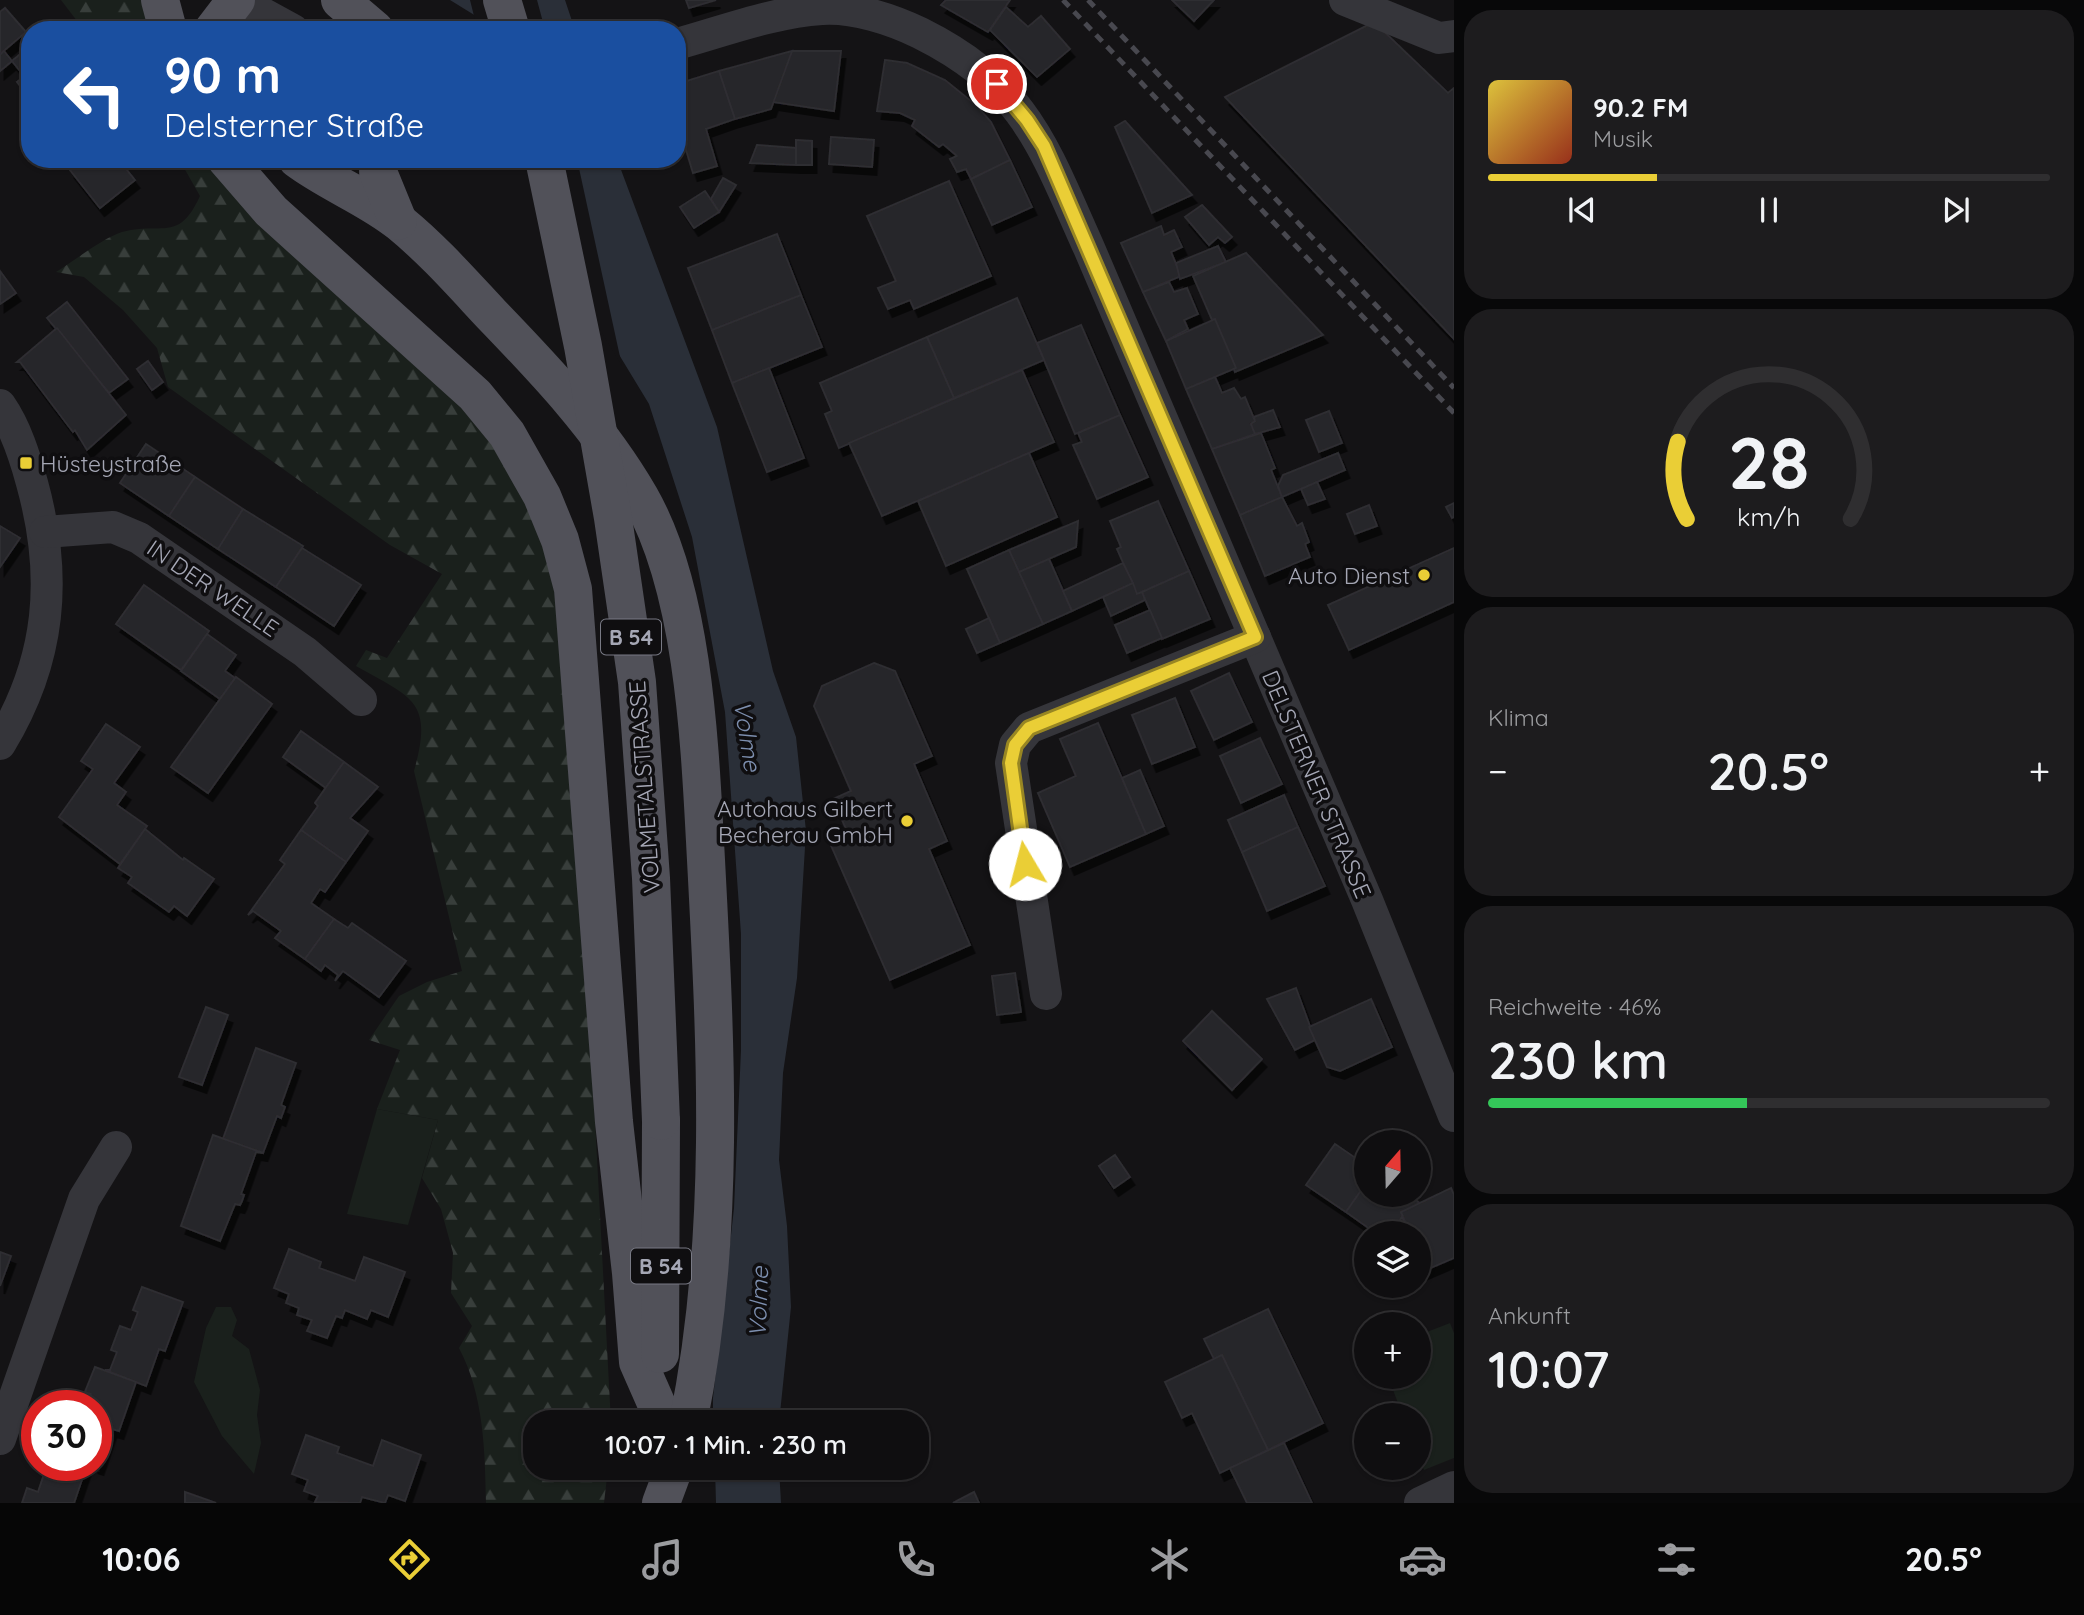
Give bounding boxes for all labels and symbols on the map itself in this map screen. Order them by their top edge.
pin [967,54,1027,114]
place label: Hüsteystraße [40,449,182,478]
marker: Hüsteystraße [18,455,34,471]
street label: IN DER WELLE [142,533,284,643]
place label: Auto Dienst [1288,561,1410,590]
marker: Auto Dienst [1416,567,1432,583]
road number: B 54 [601,620,661,654]
street label: DELSTERNER STRASSE [1256,666,1378,902]
street label: VOLMETALSTRASSE [622,680,666,894]
water label: Volme [728,699,769,775]
place label: Autohaus Gilbert Becherau GmbH [717,794,893,849]
marker: Autohaus Gilbert Becherau GmbH [899,813,915,829]
position arrow [988,827,1062,901]
north arrow [1354,1130,1432,1208]
road number: B 54 [631,1248,691,1284]
water label: Volme [742,1265,774,1338]
speed limit sign: 30 [21,1390,112,1481]

